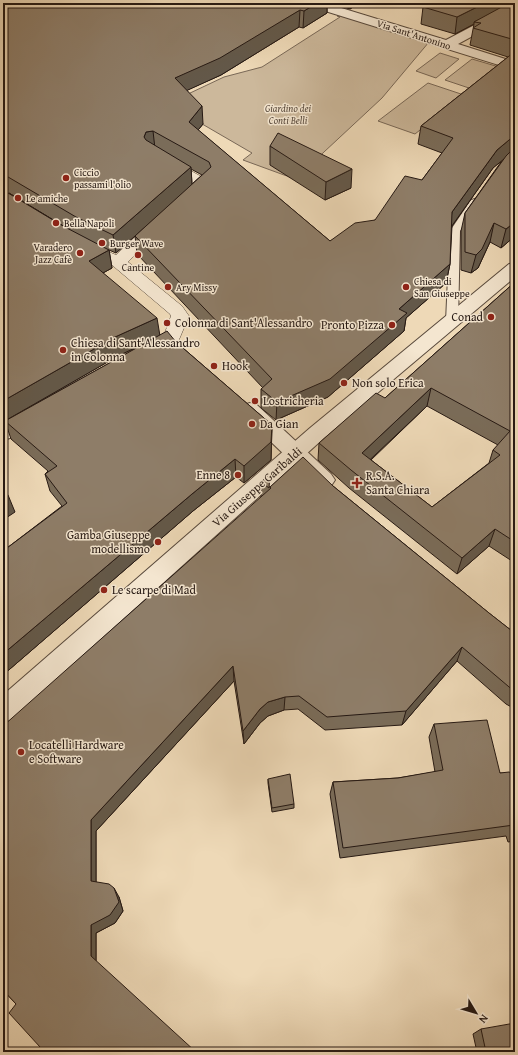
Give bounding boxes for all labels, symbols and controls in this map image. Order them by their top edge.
street label: Via Sant'Antonino [375,15,453,54]
park label: Giardino dei Conti Belli [265,101,312,128]
place label: Ciccio passami l'olio [74,165,131,192]
marker: Ciccio passami l'olio [61,173,71,183]
place label: Le amiche [26,191,68,206]
marker: Le amiche [13,193,23,203]
place label: Bella Napoli [64,216,114,231]
marker: Bella Napoli [51,218,61,228]
place label: Burger Wave [110,236,164,251]
marker: Burger Wave [97,238,107,248]
place label: Varadero Jazz Cafè [33,240,72,267]
marker: Varadero Jazz Cafè [75,248,85,258]
marker: Cantine [133,250,143,260]
place label: Cantine [122,260,155,275]
place label: Chiesa di San Giuseppe [414,274,470,301]
place label: Ary Missy [176,280,217,295]
marker: Ary Missy [163,282,173,292]
marker: Chiesa di San Giuseppe [401,282,411,292]
place label: Conad [452,308,484,325]
marker: Conad [486,312,496,322]
place label: Colonna di Sant'Alessandro [175,314,312,331]
place label: Pronto Pizza [321,316,384,333]
marker: Colonna di Sant'Alessandro [162,318,172,328]
marker: Pronto Pizza [387,320,397,330]
place label: Chiesa di Sant'Alessandro in Colonna [71,334,200,365]
marker: Chiesa di Sant'Alessandro in Colonna [58,345,68,355]
place label: Hook [222,357,249,374]
marker: Hook [209,361,219,371]
place label: Non solo Erica [352,374,424,391]
marker: Non solo Erica [339,378,349,388]
place label: Lostricheria [263,392,324,409]
marker: Lostricheria [250,396,260,406]
place label: Da Gian [260,415,299,432]
marker: Da Gian [247,419,257,429]
street label: Via Giuseppe Garibaldi [208,442,306,530]
place label: Enne 8 [196,466,230,483]
place label: R.S.A. Santa Chiara [366,467,430,498]
marker: Enne 8 [233,470,243,480]
marker: R.S.A. Santa Chiara [351,477,363,489]
place label: Gamba Giuseppe modellismo [67,526,150,557]
marker: Gamba Giuseppe modellismo [153,537,163,547]
place label: Le scarpe di Mad [112,581,196,598]
marker: Le scarpe di Mad [99,585,109,595]
place label: Locatelli Hardware e Software [29,736,124,767]
marker: Locatelli Hardware e Software [16,747,26,757]
north arrow [456,993,496,1033]
text: N [475,1011,492,1027]

